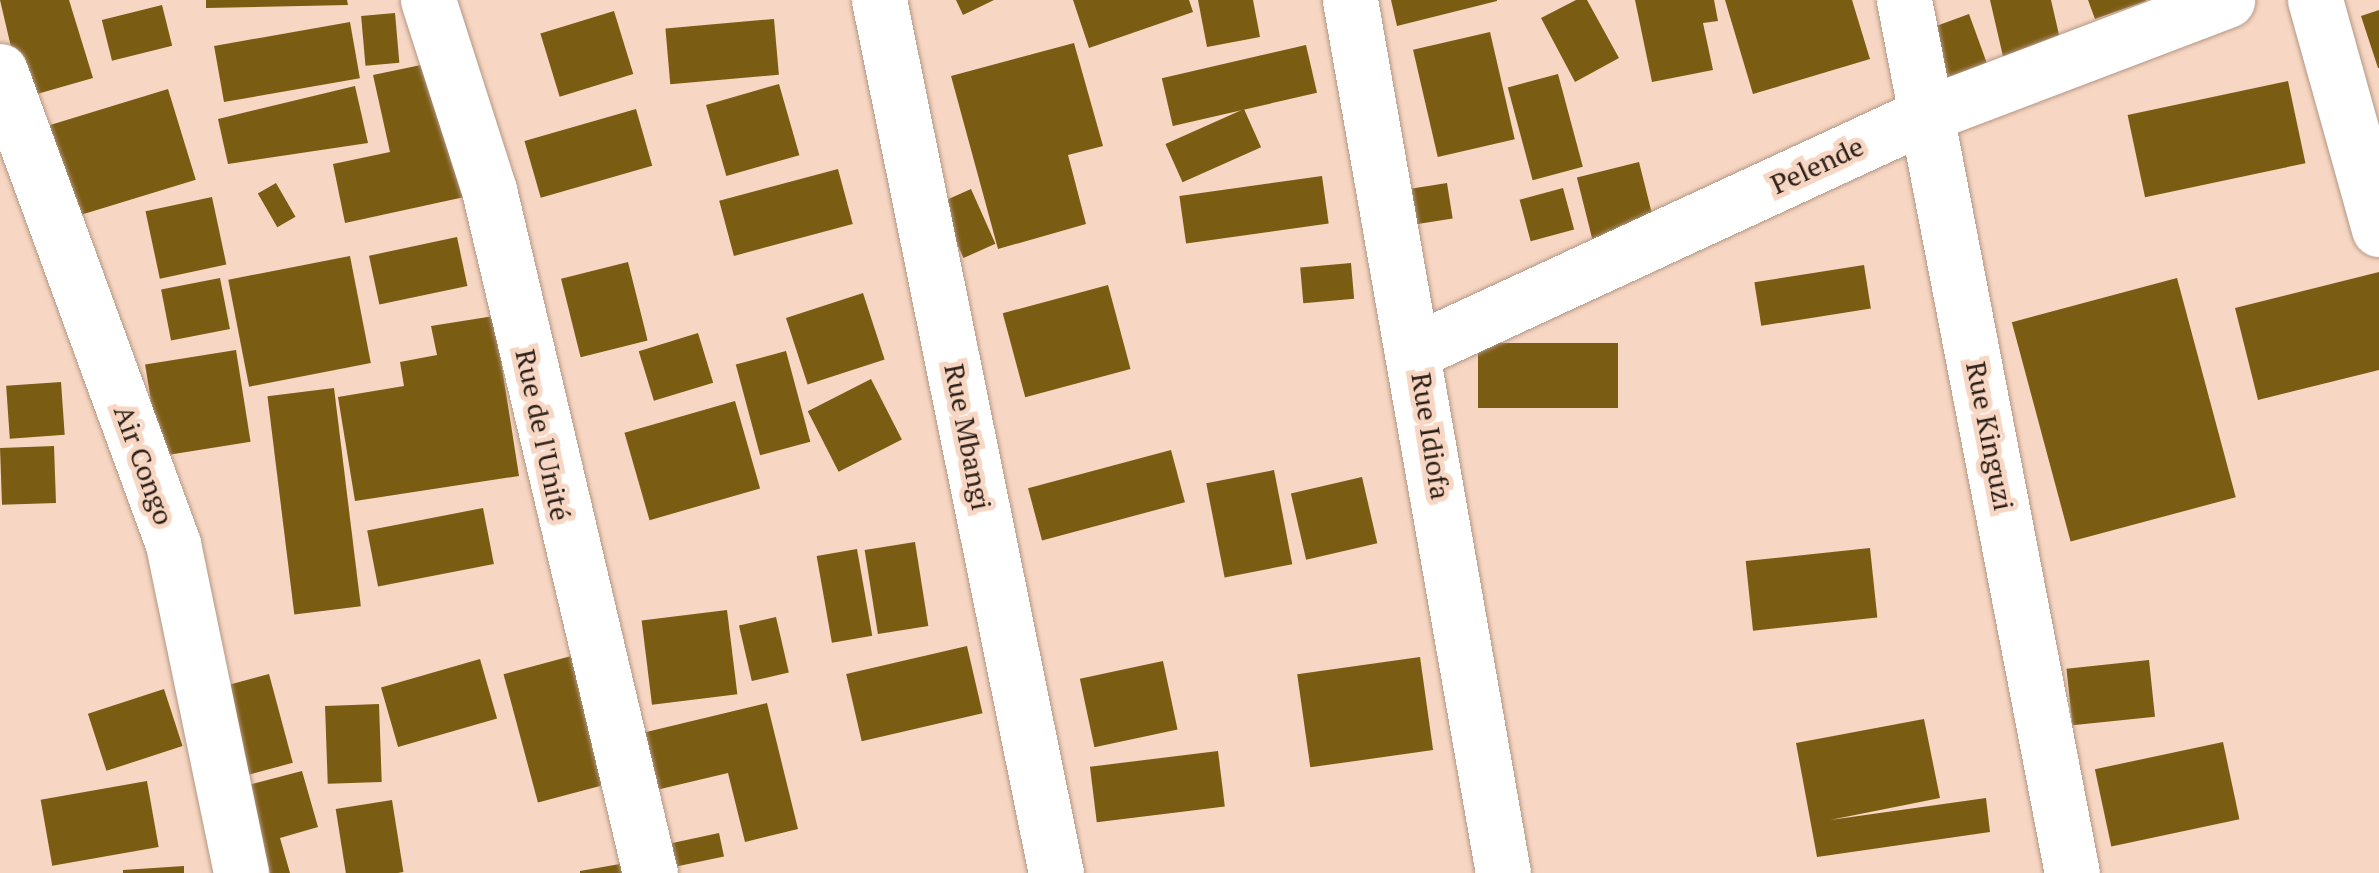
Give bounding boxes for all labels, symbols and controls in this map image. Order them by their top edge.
street label: Pelende [1765,129,1869,201]
street label: Rue de l'Unité [508,346,578,524]
street label: Rue Kinguzi [1959,359,2021,513]
street label: Rue Mbangi [937,361,999,513]
street label: Rue Idiofa [1404,370,1458,502]
street label: Air Congo [107,401,181,529]

